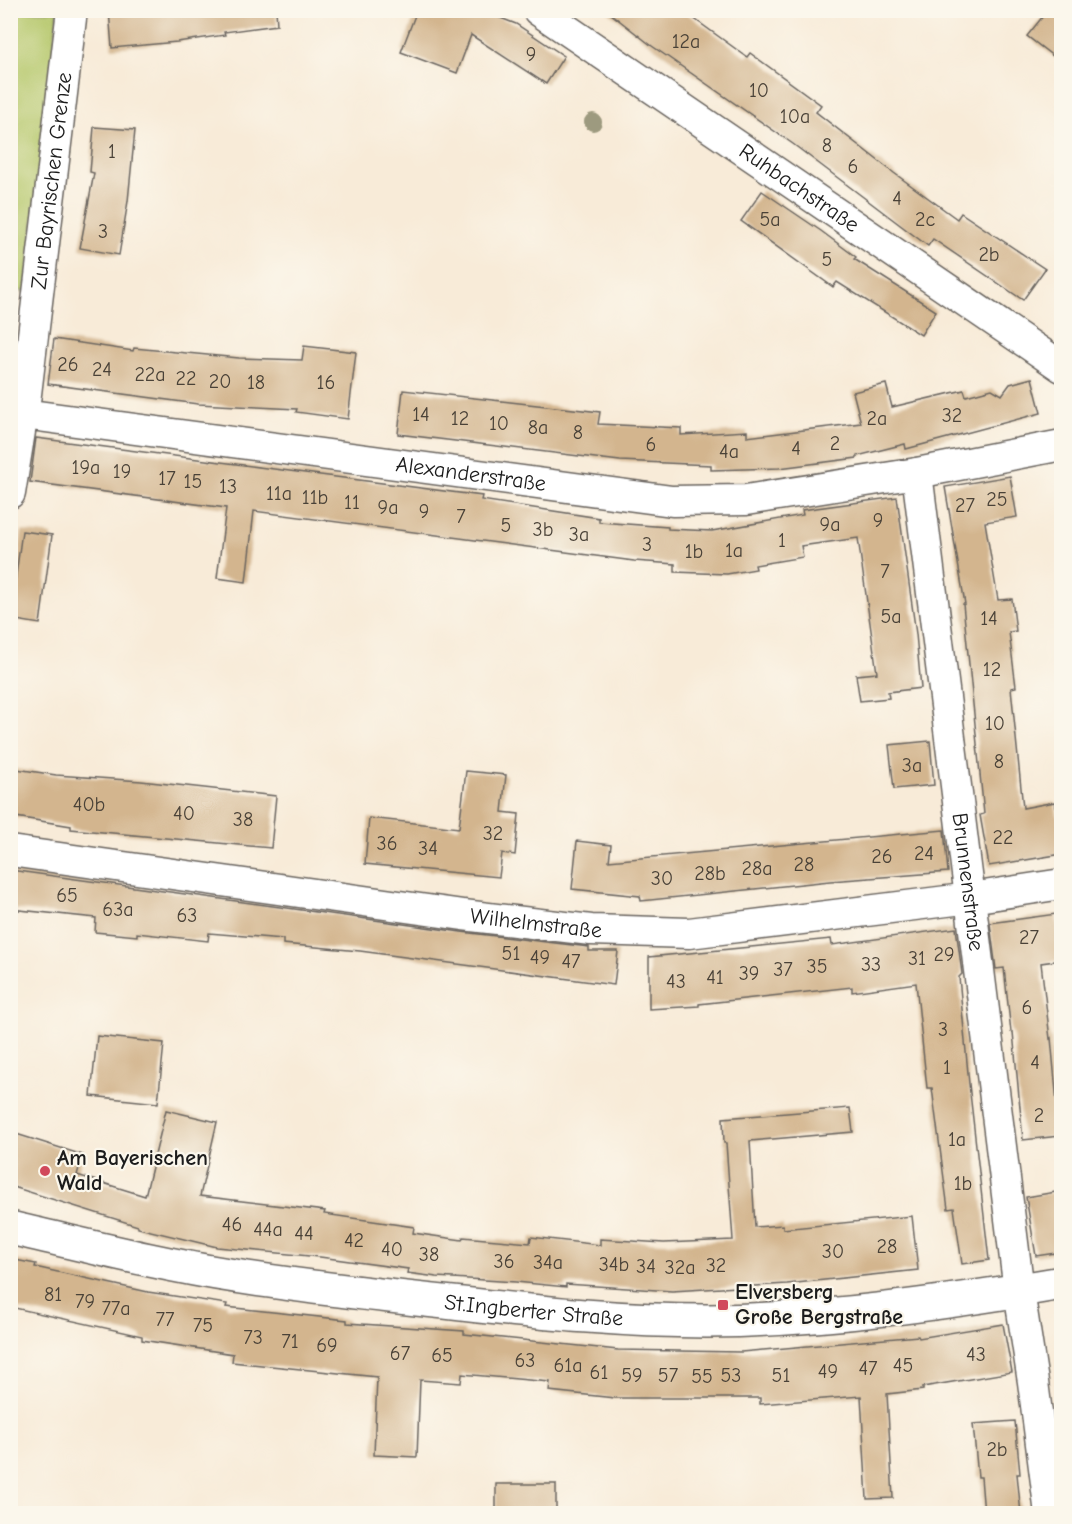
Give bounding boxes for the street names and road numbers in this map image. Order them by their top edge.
street label: Zur Bayrischen Grenze [26,71,77,291]
street label: Ruhbachstraße [734,138,864,238]
street label: Alexanderstraße [394,451,548,497]
street label: Brunnenstraße [946,811,989,952]
street label: Wilhelmstraße [469,903,602,943]
street label: St.Ingberter Straße [443,1289,624,1331]

